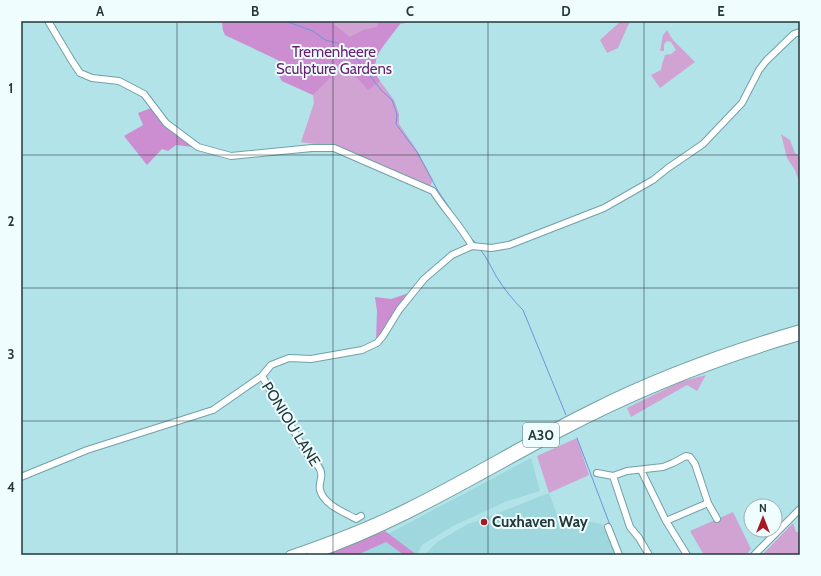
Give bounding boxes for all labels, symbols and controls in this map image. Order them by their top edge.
text: A [96,3,105,19]
text: B [251,3,259,19]
text: C [406,3,414,19]
text: D [561,3,571,19]
text: E [717,3,725,19]
park label: Tremenheere Sculpture Gardens [276,43,392,78]
text: 1 [9,80,13,96]
text: 2 [8,213,15,229]
text: 3 [7,346,15,362]
street label: PONIOU LANE [258,379,324,469]
road number: A30 [523,423,559,447]
text: 4 [7,479,15,495]
north arrow [743,498,783,538]
text: N [759,501,767,515]
place label: Cuxhaven Way [492,513,589,531]
marker: Cuxhaven Way [479,517,489,527]

